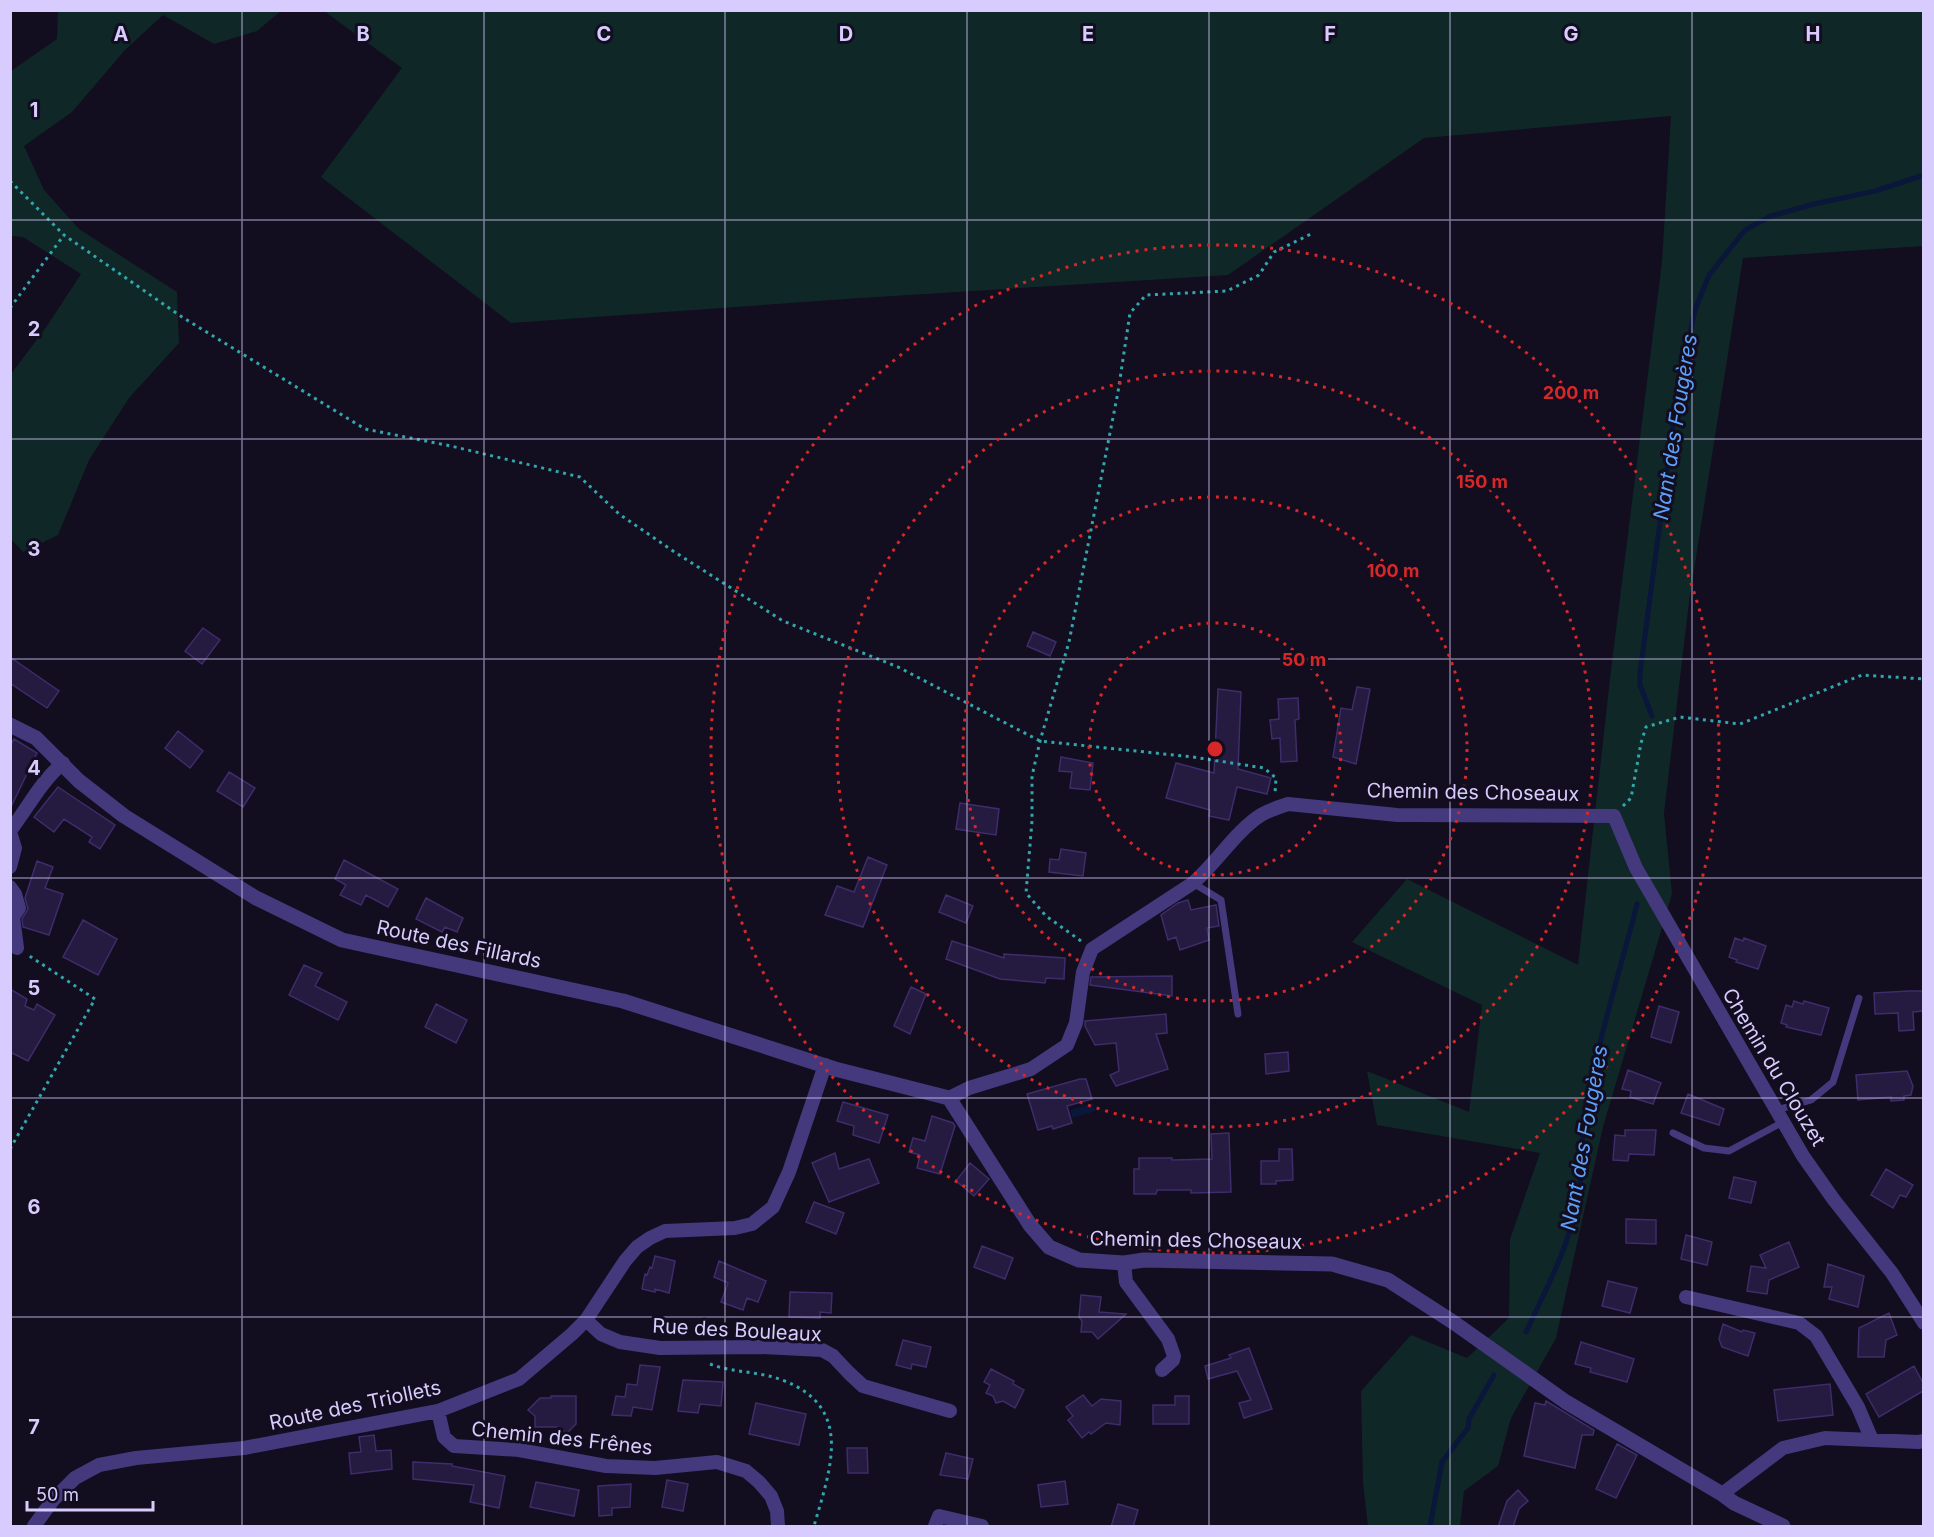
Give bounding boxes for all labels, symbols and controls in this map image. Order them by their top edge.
text: A [114,22,129,46]
text: B [356,22,370,46]
text: C [597,22,611,46]
text: D [839,22,853,46]
text: E [1082,22,1094,46]
text: F [1324,22,1336,46]
text: G [1563,22,1579,46]
text: H [1806,22,1820,46]
text: 1 [30,98,38,122]
text: 2 [28,317,40,341]
water label: Nant des Fougères [1648,332,1702,522]
text: 200 m [1543,382,1599,403]
text: 150 m [1456,471,1508,492]
text: 3 [28,537,40,561]
text: 100 m [1367,560,1419,581]
text: 50 m [1282,649,1326,670]
centre of rings [1205,739,1225,759]
text: 4 [27,756,41,780]
street label: Chemin des Choseaux [1366,778,1580,806]
street label: Route des Fillards [374,915,544,973]
text: 5 [28,976,40,1000]
street label: Chemin du Clouzet [1717,984,1831,1151]
water label: Nant des Fougères [1555,1043,1613,1233]
text: 6 [28,1195,41,1219]
street label: Chemin des Choseaux [1089,1226,1303,1254]
street label: Rue des Bouleaux [652,1314,822,1346]
street label: Route des Triollets [267,1375,443,1435]
text: 7 [28,1415,40,1439]
street label: Chemin des Frênes [470,1417,654,1459]
scale bar [27,1474,153,1512]
text: 50 m [36,1484,79,1505]

